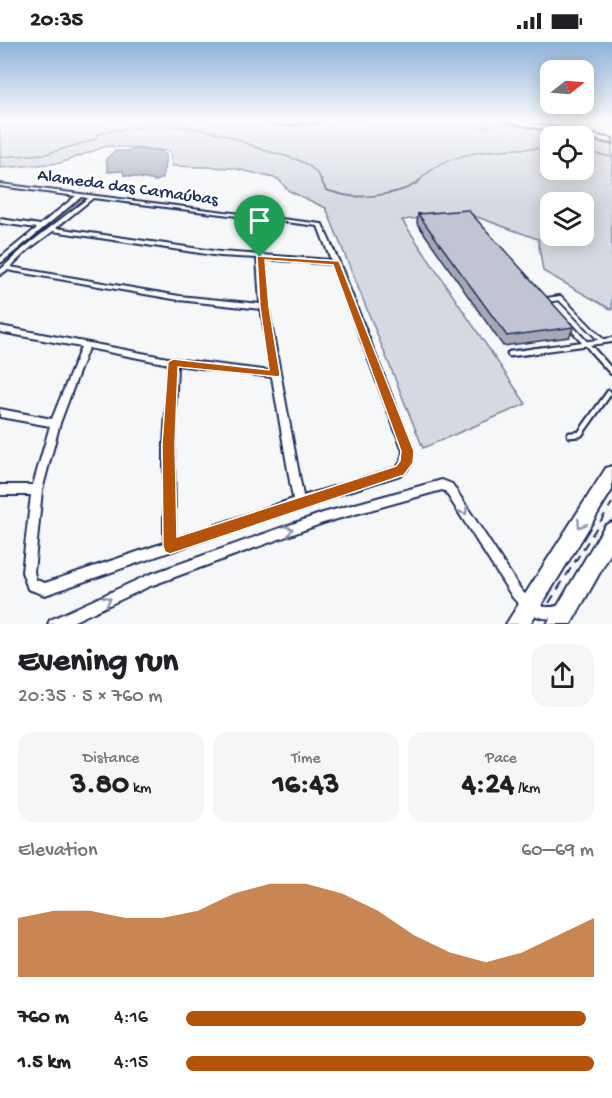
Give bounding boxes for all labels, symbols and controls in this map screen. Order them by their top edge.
text: 20:35 [30,8,83,34]
north arrow [540,60,594,114]
map controls [540,60,594,246]
button: locate [540,126,594,180]
street label: Alameda das Carnaúbas [36,165,221,212]
button: layers [540,192,594,246]
pin [234,195,285,257]
icon: arrive [243,204,276,237]
one-way arrow [456,505,468,515]
one-way arrow [577,517,588,528]
one-way arrow [283,525,294,538]
one-way arrow [100,595,111,607]
text: Evening run [18,644,178,682]
button: share [531,644,594,707]
text: 20:35 · 5 × 760 m [18,686,163,709]
text: Distance [83,750,139,769]
text: Time [291,750,321,769]
text: Pace [485,750,517,769]
text: 3.80 [71,769,129,804]
text: 16:43 [273,769,339,804]
text: 4:24 [462,769,514,804]
text: km [129,780,151,799]
text: /km [514,780,540,799]
text: Elevation [18,840,98,863]
text: 60–69 m [521,840,594,863]
text: 760 m [18,1007,69,1030]
text: 4:16 [114,1007,148,1030]
text: 1.5 km [18,1052,71,1075]
text: 4:15 [114,1052,148,1075]

